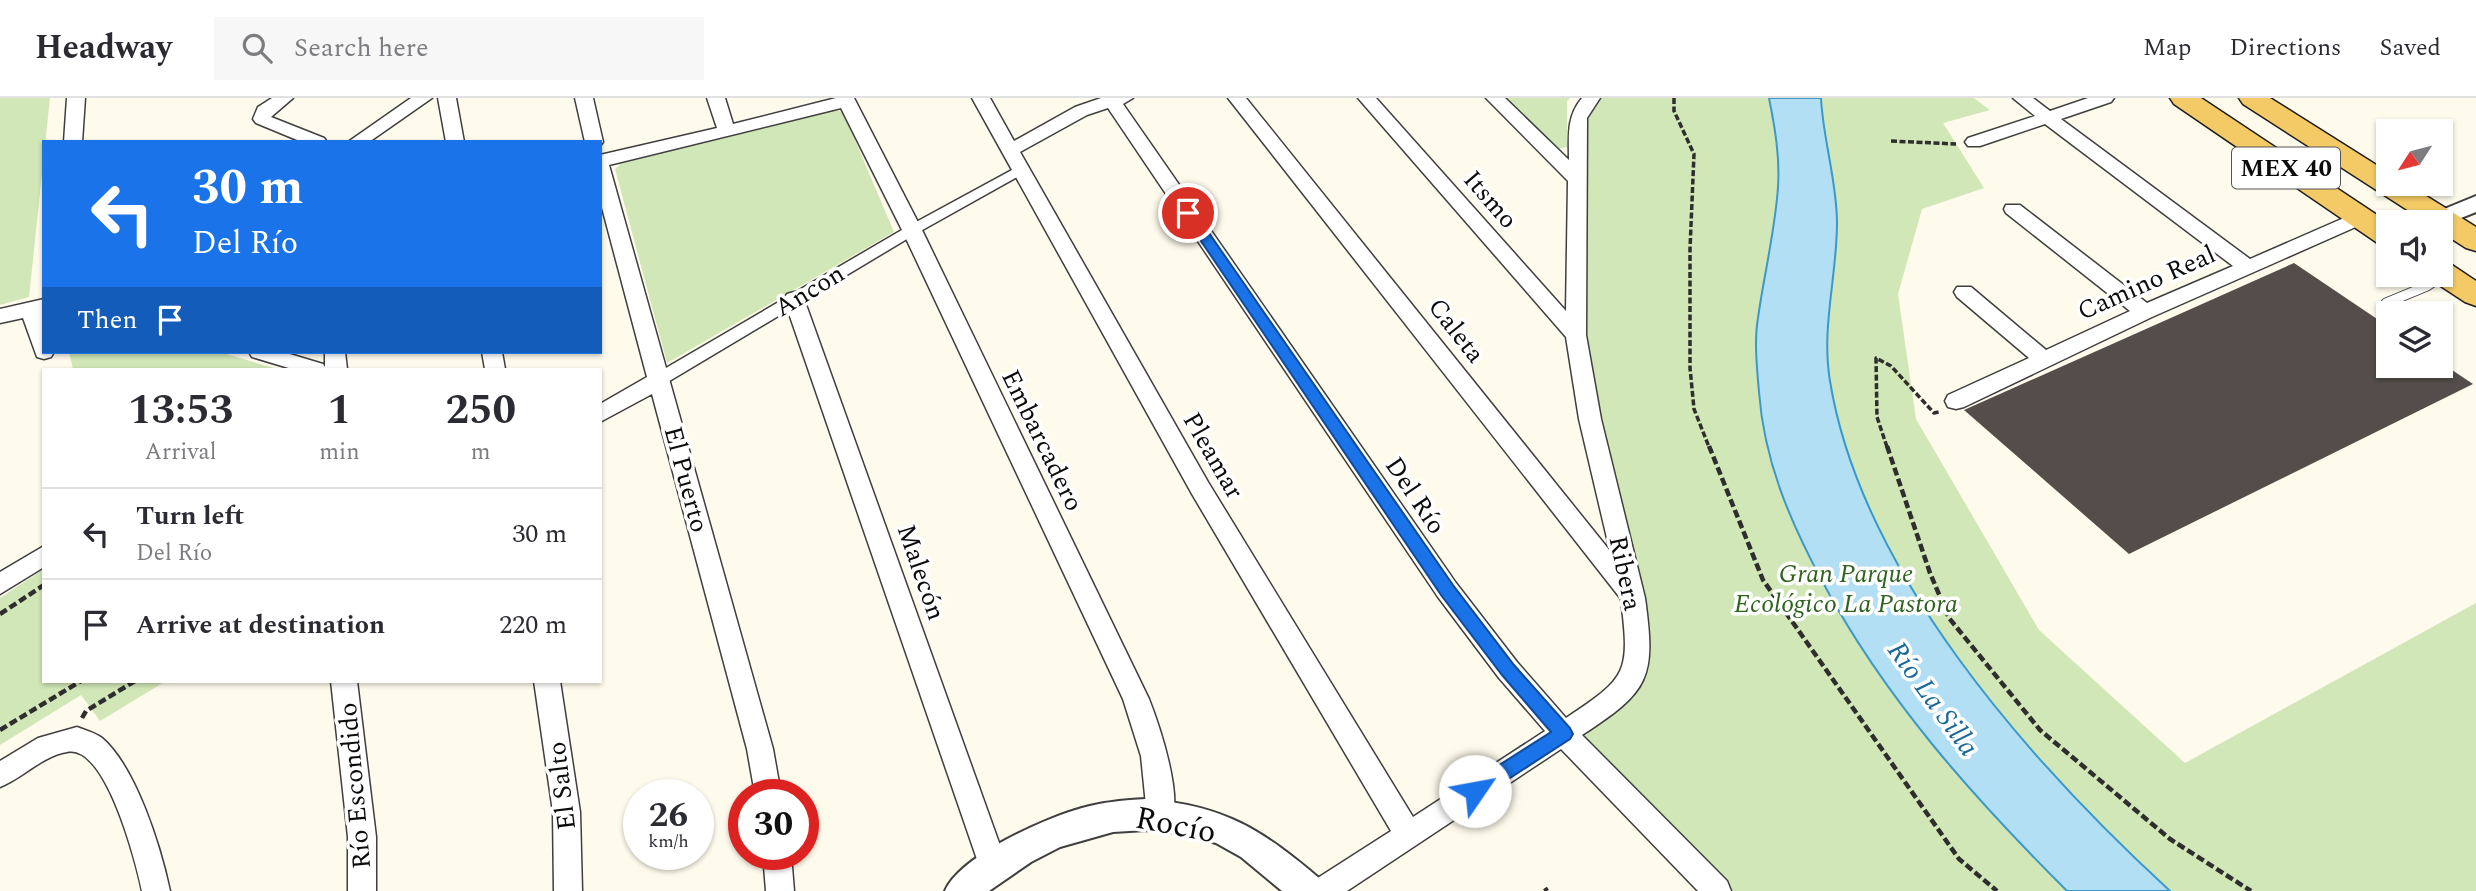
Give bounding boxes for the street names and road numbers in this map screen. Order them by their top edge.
road number: MEX 40 [2232,148,2340,188]
street label: Itsmo [1453,161,1527,238]
street label: Camino Real [2071,235,2222,331]
street label: Ancon [767,254,853,328]
street label: Caleta [1418,289,1495,372]
street label: Embarcadero [990,363,1094,518]
street label: Pleamar [1172,404,1254,507]
street label: El Puerto [653,422,719,537]
street label: Del Río [1374,449,1456,542]
street label: Malecón [886,519,956,626]
street label: Ribera [1598,532,1653,615]
street label: Río Escondido [328,701,382,871]
street label: El Salto [537,739,587,832]
street label: Rocío [1131,794,1220,857]

